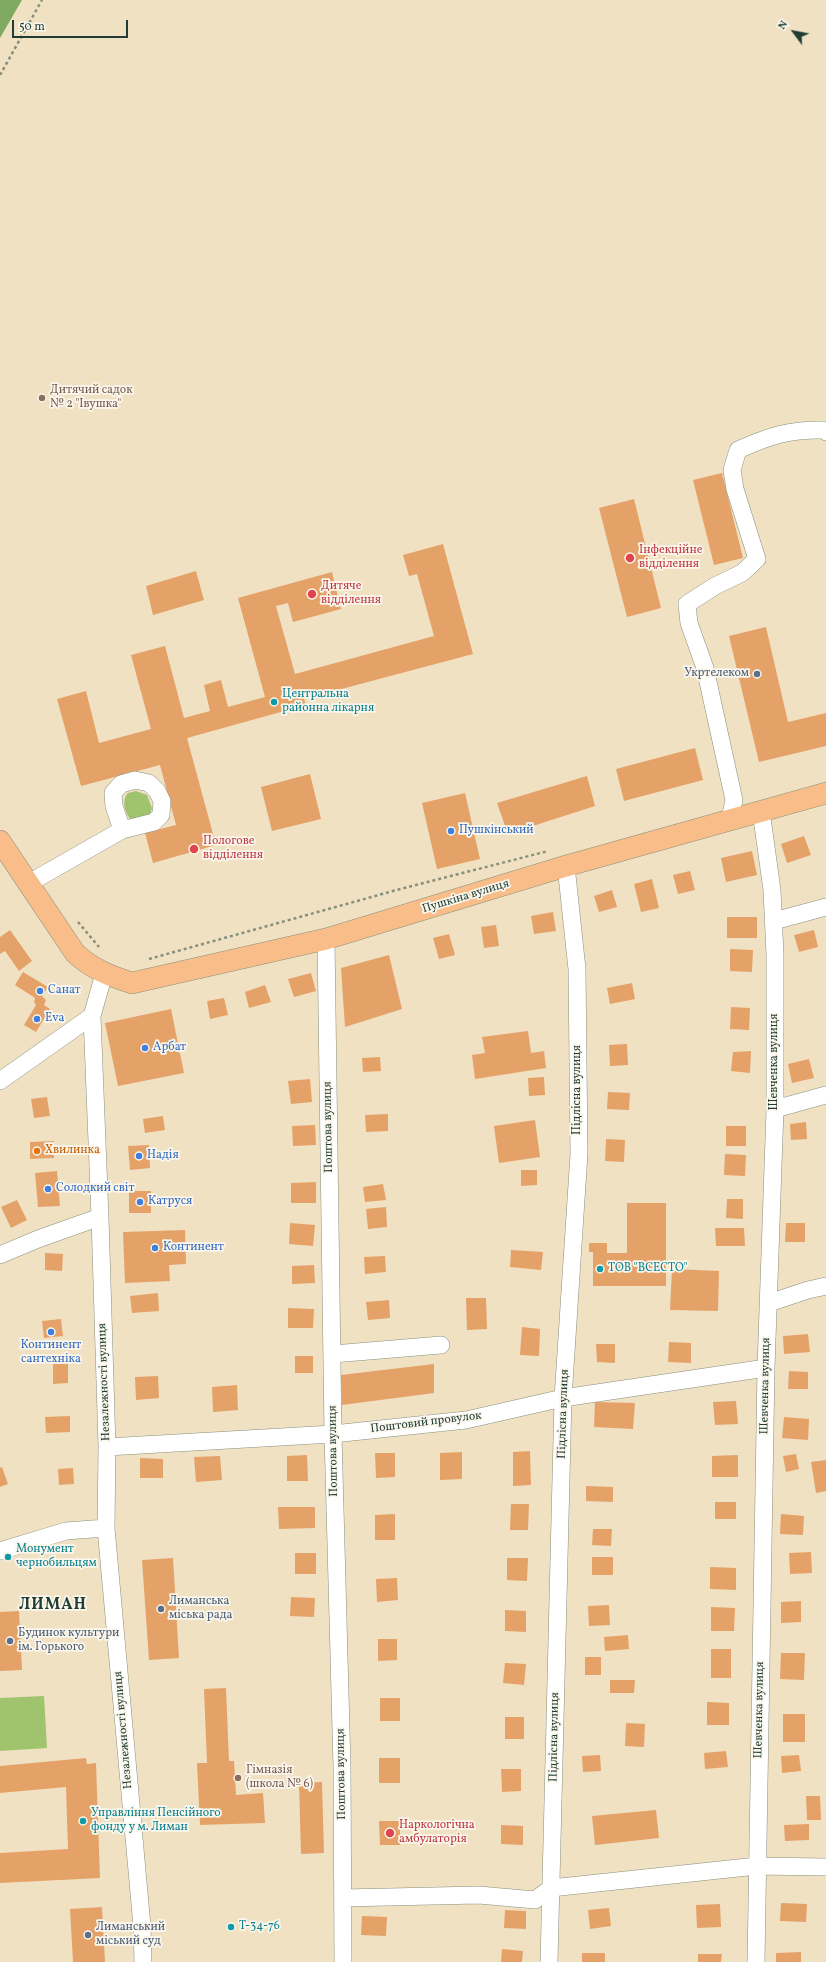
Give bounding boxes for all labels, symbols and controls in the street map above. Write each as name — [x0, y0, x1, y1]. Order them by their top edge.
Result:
scale bar — [14, 12, 130, 38]
north arrow — [774, 12, 814, 52]
text: N — [775, 18, 792, 33]
text: 50 m — [19, 19, 45, 35]
place label: Дитячий садок № 2 "Івушка" — [50, 384, 133, 412]
marker: Дитячий садок № 2 "Івушка" — [37, 393, 47, 403]
place label: Інфекційне відділення — [639, 544, 702, 572]
marker: Інфекційне відділення — [624, 552, 636, 564]
place label: Дитяче відділення — [321, 580, 381, 608]
marker: Дитяче відділення — [306, 588, 318, 600]
place label: Укртелеком — [684, 667, 749, 681]
marker: Укртелеком — [752, 669, 762, 679]
place label: Центральна районна лікарня — [282, 688, 374, 716]
marker: Центральна районна лікарня — [269, 697, 279, 707]
place label: Пушкінський — [459, 824, 534, 838]
marker: Пушкінський — [446, 826, 456, 836]
place label: Пологове відділення — [203, 835, 263, 863]
marker: Пологове відділення — [188, 843, 200, 855]
street label: Пушкіна вулиця — [421, 877, 511, 917]
place label: Санат — [48, 984, 81, 998]
marker: Санат — [35, 986, 45, 996]
place label: Eva — [45, 1012, 65, 1026]
street label: Шевченка вулиця — [768, 1013, 782, 1111]
marker: Eva — [32, 1014, 42, 1024]
place label: Арбат — [153, 1041, 186, 1055]
marker: Арбат — [140, 1043, 150, 1053]
street label: Підлісна вулиця — [571, 1045, 585, 1135]
street label: Поштова вулиця — [321, 1081, 337, 1173]
place label: Хвилинка — [45, 1144, 100, 1158]
marker: Хвилинка — [32, 1146, 42, 1156]
place label: Надiя — [147, 1149, 179, 1163]
marker: Надiя — [134, 1151, 144, 1161]
place label: Солодкий світ — [56, 1182, 134, 1196]
marker: Солодкий світ — [43, 1184, 53, 1194]
place label: Катруся — [148, 1195, 192, 1209]
marker: Катруся — [135, 1197, 145, 1207]
place label: Континент — [163, 1241, 224, 1255]
marker: Континент — [150, 1243, 160, 1253]
place label: ТОВ "ВСЕСТО" — [608, 1262, 688, 1276]
marker: ТОВ "ВСЕСТО" — [595, 1264, 605, 1274]
street label: Незалежності вулиця — [96, 1323, 114, 1441]
marker: Континент сантехніка — [46, 1327, 56, 1337]
street label: Шевченка вулиця — [758, 1337, 774, 1435]
place label: Континент сантехніка — [21, 1339, 81, 1367]
street label: Підлісна вулиця — [555, 1369, 573, 1459]
street label: Поштова вулиця — [326, 1405, 342, 1497]
street label: Поштовий провулок — [370, 1409, 482, 1437]
place label: Монумент чернобильцям — [16, 1543, 97, 1571]
marker: Монумент чернобильцям — [3, 1552, 13, 1562]
place label: Лиманська міська рада — [169, 1595, 232, 1623]
district label: ЛИМАН — [19, 1596, 87, 1616]
marker: Лиманська міська рада — [156, 1604, 166, 1614]
place label: Будинок культури ім. Горького — [18, 1627, 119, 1655]
marker: Будинок культури ім. Горького — [5, 1636, 15, 1646]
street label: Шевченка вулиця — [752, 1661, 768, 1759]
street label: Незалежності вулиця — [112, 1671, 136, 1789]
street label: Підлісна вулиця — [547, 1692, 563, 1782]
street label: Поштова вулиця — [334, 1728, 350, 1820]
place label: Гімназія (школа № 6) — [246, 1764, 313, 1792]
marker: Гімназія (школа № 6) — [233, 1773, 243, 1783]
place label: Управління Пенсійного фонду у м. Лиман — [91, 1807, 221, 1835]
marker: Управління Пенсійного фонду у м. Лиман — [78, 1816, 88, 1826]
place label: Наркологічна амбулаторія — [399, 1819, 475, 1847]
marker: Наркологічна амбулаторія — [384, 1827, 396, 1839]
place label: Т-34-76 — [239, 1920, 280, 1934]
place label: Лиманський міський суд — [96, 1921, 165, 1949]
marker: Т-34-76 — [226, 1922, 236, 1932]
marker: Лиманський міський суд — [83, 1930, 93, 1940]

